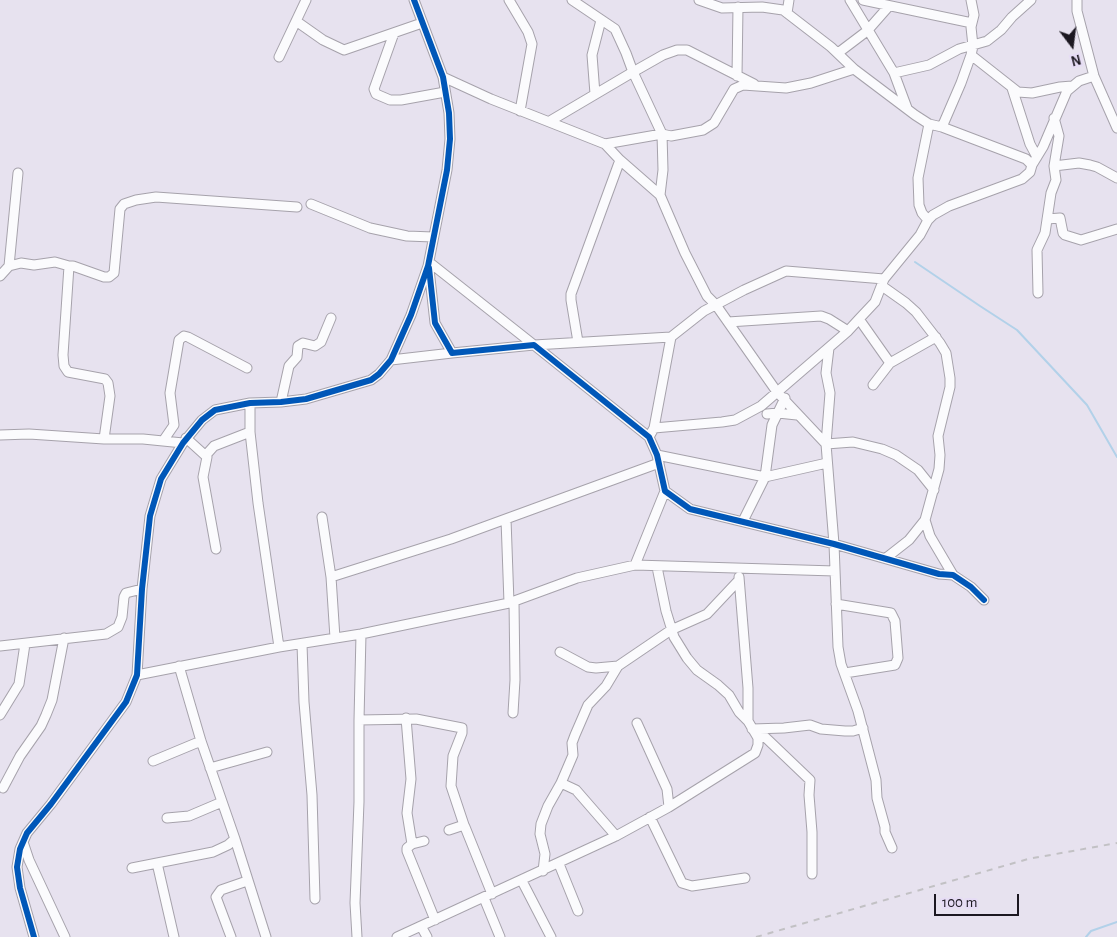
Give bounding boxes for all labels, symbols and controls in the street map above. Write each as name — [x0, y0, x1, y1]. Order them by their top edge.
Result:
north arrow — [1047, 20, 1097, 70]
text: N — [1069, 51, 1082, 68]
scale bar — [937, 884, 1022, 916]
text: 100 m — [942, 895, 977, 910]

